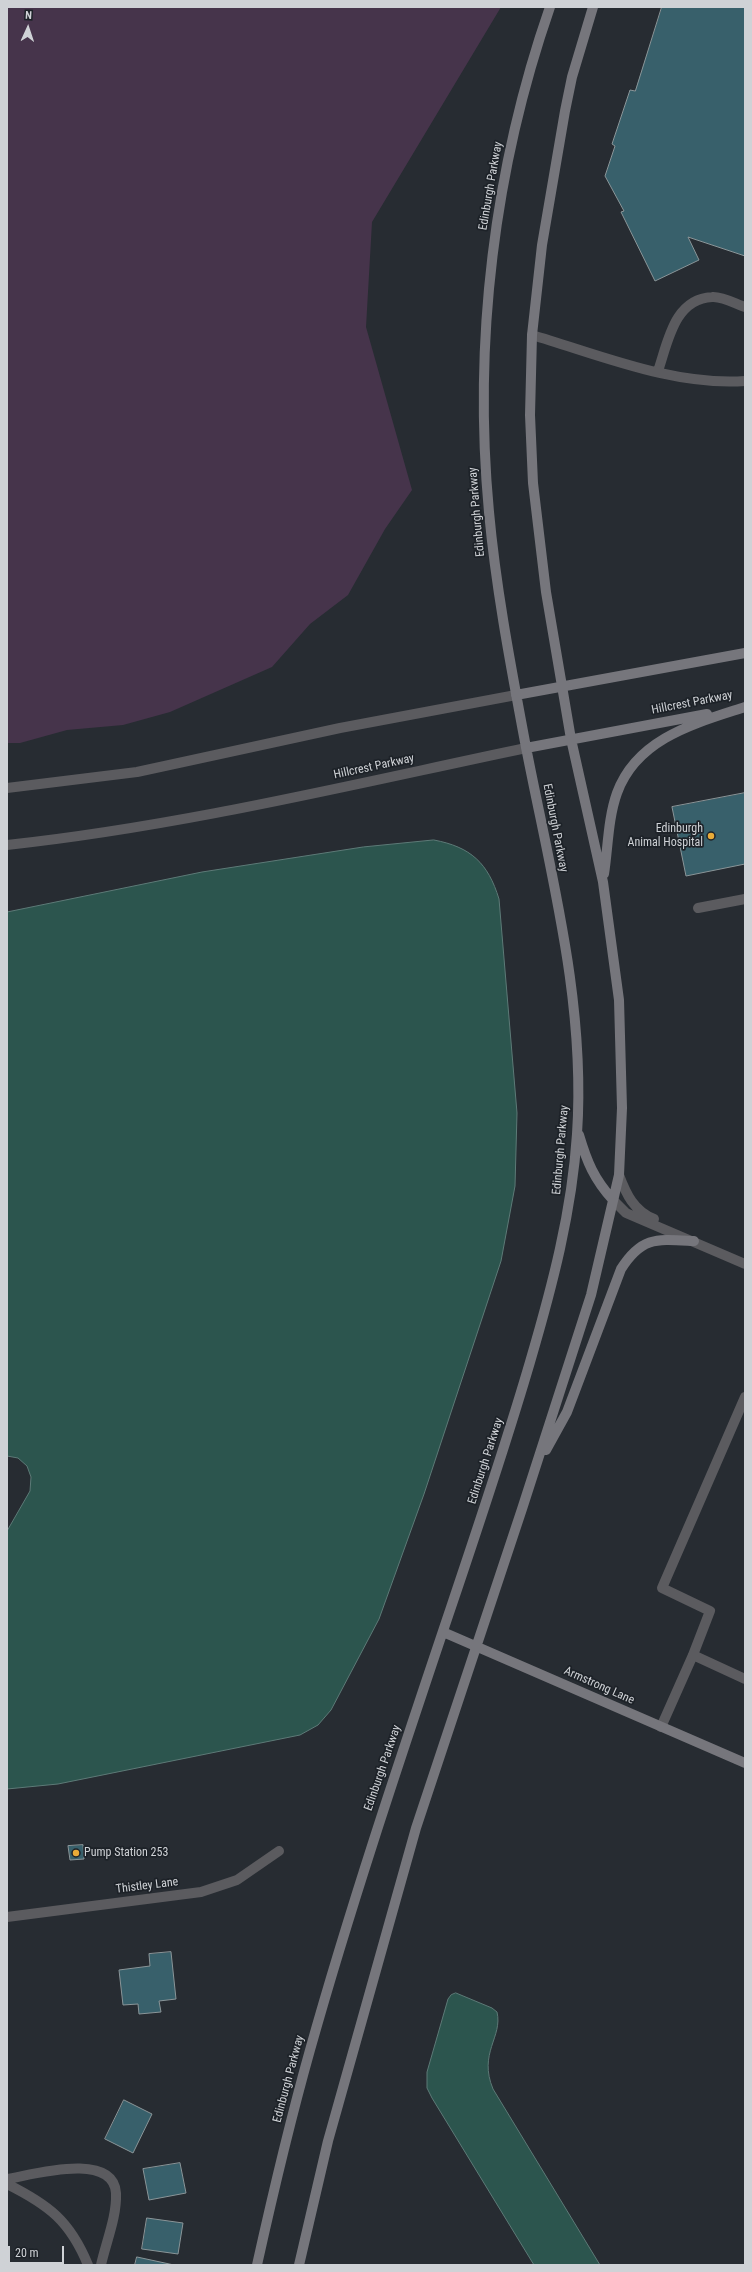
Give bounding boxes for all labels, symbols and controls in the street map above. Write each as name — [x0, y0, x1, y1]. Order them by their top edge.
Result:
north arrow — [8, 8, 48, 48]
text: N — [25, 9, 32, 22]
street label: Edinburgh Parkway — [476, 140, 506, 232]
street label: Edinburgh Parkway — [466, 467, 488, 557]
street label: Hillcrest Parkway — [650, 688, 734, 718]
street label: Hillcrest Parkway — [332, 751, 416, 783]
street label: Edinburgh Parkway — [539, 782, 571, 874]
place label: Edinburgh Animal Hospital — [628, 822, 703, 850]
marker: Edinburgh Animal Hospital — [706, 831, 716, 841]
street label: Edinburgh Parkway — [550, 1105, 572, 1195]
street label: Edinburgh Parkway — [465, 1416, 507, 1506]
street label: Armstrong Lane — [562, 1664, 636, 1708]
street label: Edinburgh Parkway — [362, 1723, 404, 1813]
place label: Pump Station 253 — [84, 1846, 168, 1860]
marker: Pump Station 253 — [71, 1848, 81, 1858]
street label: Thistley Lane — [115, 1875, 179, 1897]
street label: Edinburgh Parkway — [270, 2034, 308, 2124]
scale bar — [10, 2238, 66, 2264]
text: 20 m — [15, 2246, 39, 2260]

